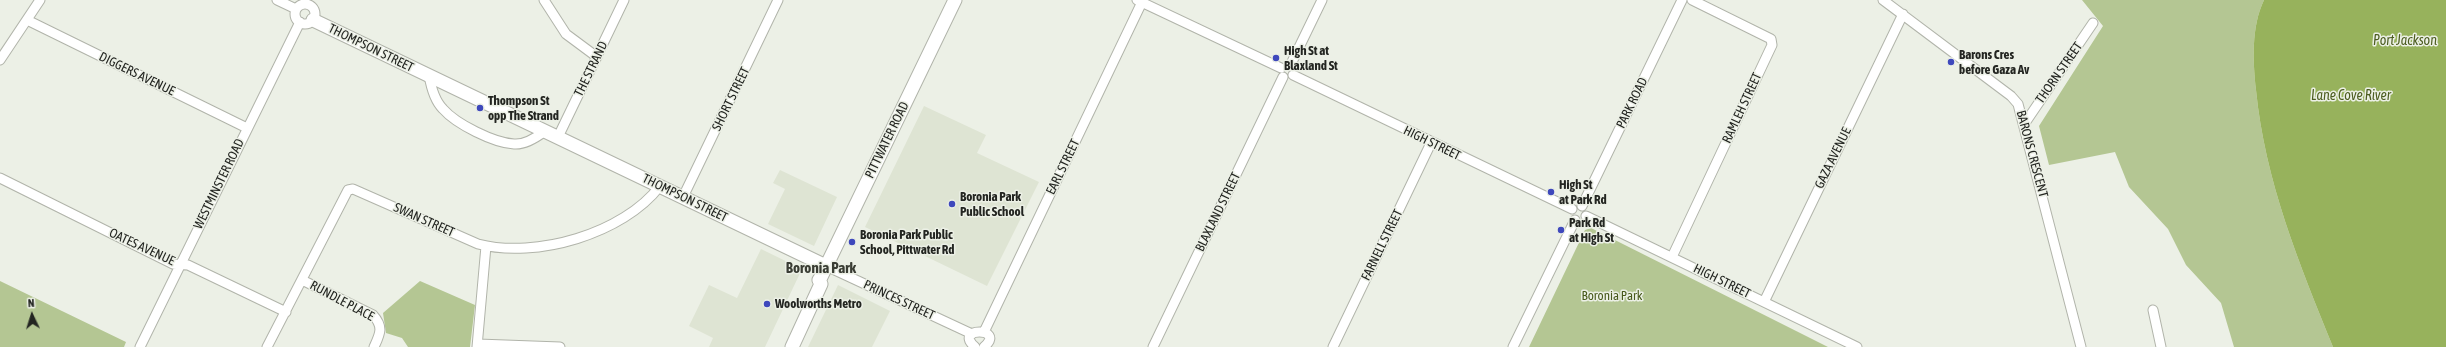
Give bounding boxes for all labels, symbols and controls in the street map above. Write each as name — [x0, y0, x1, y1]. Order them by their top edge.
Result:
street label: THOMPSON STREET — [326, 21, 416, 75]
water label: Port Jackson — [2373, 33, 2437, 49]
street label: THE STRAND — [571, 39, 611, 99]
street label: THORN STREET — [2032, 39, 2086, 107]
place label: High St at Blaxland St — [1284, 43, 1338, 74]
place label: Barons Cres before Gaza Av — [1959, 47, 2029, 78]
street label: DIGGERS AVENUE — [96, 49, 178, 99]
marker: High St at Blaxland St — [1271, 53, 1281, 63]
marker: Barons Cres before Gaza Av — [1946, 57, 1956, 67]
street label: SHORT STREET — [709, 65, 753, 133]
street label: RAMLEH STREET — [1719, 70, 1765, 146]
street label: PARK ROAD — [1613, 75, 1651, 131]
water label: Lane Cove River — [2311, 88, 2391, 104]
place label: Thompson St opp The Strand — [488, 93, 559, 124]
street label: PITTWATER ROAD — [862, 99, 912, 181]
marker: Thompson St opp The Strand — [475, 103, 485, 113]
street label: BARONS CRESCENT — [2013, 109, 2051, 199]
street label: HIGH STREET — [1401, 123, 1463, 163]
street label: GAZA AVENUE — [1811, 125, 1855, 191]
street label: WESTMINSTER ROAD — [190, 136, 248, 232]
street label: EARL STREET — [1043, 137, 1083, 197]
street label: BLAXLAND STREET — [1192, 170, 1244, 254]
street label: THOMPSON STREET — [640, 171, 730, 225]
place label: High St at Park Rd — [1559, 177, 1607, 208]
marker: High St at Park Rd — [1546, 187, 1556, 197]
place label: Boronia Park Public School — [960, 189, 1024, 220]
marker: Boronia Park Public School — [947, 199, 957, 209]
street label: SWAN STREET — [391, 200, 457, 240]
street label: FARNELL STREET — [1358, 207, 1406, 283]
place label: Park Rd at High St — [1569, 215, 1614, 246]
street label: OATES AVENUE — [107, 225, 177, 269]
marker: Park Rd at High St — [1556, 225, 1566, 235]
place label: Boronia Park Public School, Pittwater Rd — [860, 227, 955, 258]
marker: Boronia Park Public School, Pittwater Rd — [847, 237, 857, 247]
district label: Boronia Park — [786, 259, 856, 277]
street label: HIGH STREET — [1691, 261, 1753, 301]
street label: PRINCES STREET — [861, 277, 937, 323]
street label: RUNDLE PLACE — [307, 278, 377, 324]
park label: Boronia Park — [1581, 288, 1643, 304]
north arrow — [12, 295, 52, 335]
place label: Woolworths Metro — [775, 296, 862, 312]
text: N — [28, 297, 35, 309]
marker: Woolworths Metro — [762, 299, 772, 309]

